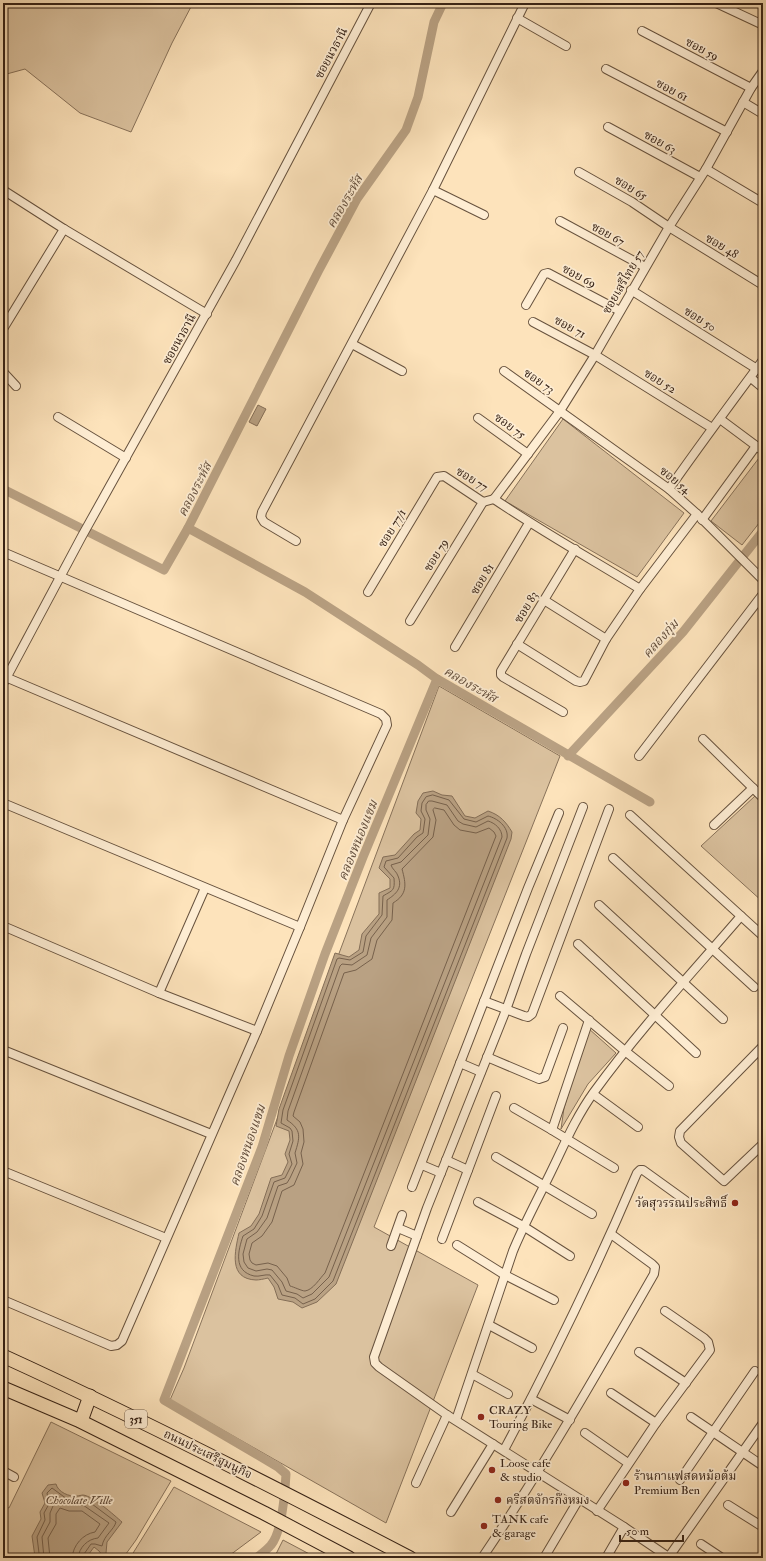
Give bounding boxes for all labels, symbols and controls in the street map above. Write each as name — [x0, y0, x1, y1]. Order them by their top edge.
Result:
street label: ซอยนวธานี — [312, 25, 351, 81]
street label: ซอย 59 — [683, 35, 721, 64]
street label: ซอย 61 — [653, 76, 690, 105]
street label: ซอย 63 — [641, 127, 679, 157]
water label: คลองระหัส — [323, 170, 368, 231]
street label: ซอย 65 — [612, 173, 650, 204]
street label: ซอย 67 — [589, 219, 627, 250]
street label: ซอย 48 — [702, 231, 741, 262]
street label: ซอยเสรีไทย 57 — [597, 246, 648, 317]
street label: ซอย 69 — [559, 261, 598, 292]
street label: ซอย 50 — [681, 304, 719, 335]
street label: ซอยนวธานี — [159, 311, 200, 367]
street label: ซอย 71 — [551, 313, 588, 342]
street label: ซอย 73 — [520, 365, 557, 397]
street label: ซอย 52 — [641, 366, 679, 397]
street label: ซอย 75 — [491, 410, 529, 443]
water label: คลองระหัส — [174, 458, 216, 519]
street label: ซอย 54 — [656, 463, 694, 498]
street label: ซอย 77 — [453, 464, 491, 495]
street label: ซอย 77/1 — [375, 506, 410, 550]
street label: ซอย 79 — [421, 536, 452, 574]
street label: ซอย 81 — [467, 561, 498, 598]
street label: ซอย 83 — [511, 589, 542, 626]
water label: คลองกุ่ม — [639, 616, 683, 661]
water label: คลองระหัส — [441, 663, 502, 708]
water label: คลองหนองแขม — [335, 797, 381, 883]
water label: คลองหนองแขม — [227, 1102, 270, 1188]
place label: วัดสุวรรณประสิทธิ์ — [635, 1194, 729, 1211]
marker: วัดสุวรรณประสิทธิ์ — [730, 1198, 740, 1208]
place label: CRAZY Touring Bike — [489, 1403, 552, 1432]
road number: 351 — [125, 1410, 147, 1428]
marker: CRAZY Touring Bike — [476, 1412, 486, 1422]
street label: ถนนประเสริฐมนูกิจ — [161, 1426, 255, 1482]
place label: Loose cafe & studio — [500, 1456, 551, 1485]
marker: Loose cafe & studio — [487, 1465, 497, 1475]
place label: ร้านกาแฟสดหม้อต้ม Premium Ben — [634, 1469, 736, 1498]
marker: ร้านกาแฟสดหม้อต้ม Premium Ben — [621, 1478, 631, 1488]
place label: คริสตจักรก๊งหมง — [506, 1492, 589, 1508]
park label: Chocolate Ville — [45, 1493, 114, 1508]
marker: คริสตจักรก๊งหมง — [493, 1495, 503, 1505]
place label: TANK cafe & garage — [492, 1512, 548, 1541]
scale bar — [620, 1517, 683, 1543]
marker: TANK cafe & garage — [479, 1521, 489, 1531]
text: 50 m — [626, 1524, 650, 1539]

